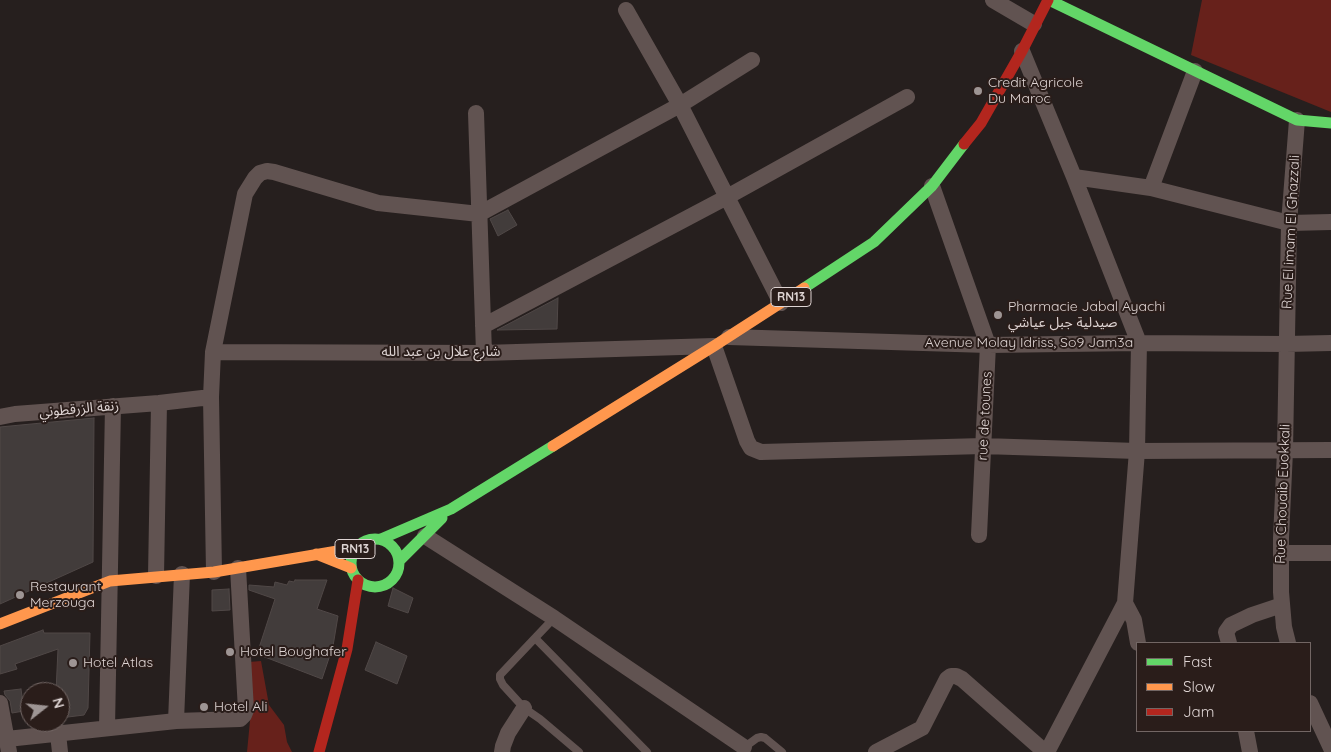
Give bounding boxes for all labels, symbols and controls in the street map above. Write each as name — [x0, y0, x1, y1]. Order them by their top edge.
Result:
place label: Credit Agricole Du Maroc — [988, 75, 1083, 108]
marker: Credit Agricole Du Maroc — [972, 85, 984, 97]
street label: Rue El imam El Ghazzali — [1279, 155, 1303, 309]
road number: RN13 — [771, 288, 811, 306]
place label: Pharmacie Jabal Ayachi صيدلية جبل عياشي — [1008, 299, 1165, 332]
marker: Pharmacie Jabal Ayachi صيدلية جبل عياشي — [992, 309, 1004, 321]
street label: Avenue Molay Idriss, So9 Jam3a — [925, 335, 1133, 351]
street label: شارع علال بن عبد الله — [382, 344, 500, 360]
street label: rue de tounes — [974, 371, 996, 461]
street label: زنقة الزرقطوني — [38, 397, 120, 421]
street label: Rue Chouaib Euokkali — [1272, 424, 1294, 564]
road number: RN13 — [335, 540, 375, 558]
place label: Restaurant Merzouga — [30, 579, 101, 612]
marker: Restaurant Merzouga — [14, 589, 26, 601]
legend — [1136, 642, 1311, 732]
place label: Hotel Boughafer — [240, 644, 347, 660]
marker: Hotel Boughafer — [224, 646, 236, 658]
text: Fast — [1183, 652, 1212, 671]
place label: Hotel Atlas — [83, 655, 153, 671]
marker: Hotel Atlas — [67, 657, 79, 669]
text: Slow — [1183, 677, 1215, 696]
north arrow — [20, 682, 70, 732]
text: N — [48, 696, 69, 711]
place label: Hotel Ali — [214, 699, 267, 715]
marker: Hotel Ali — [198, 701, 210, 713]
text: Jam — [1183, 702, 1214, 721]

